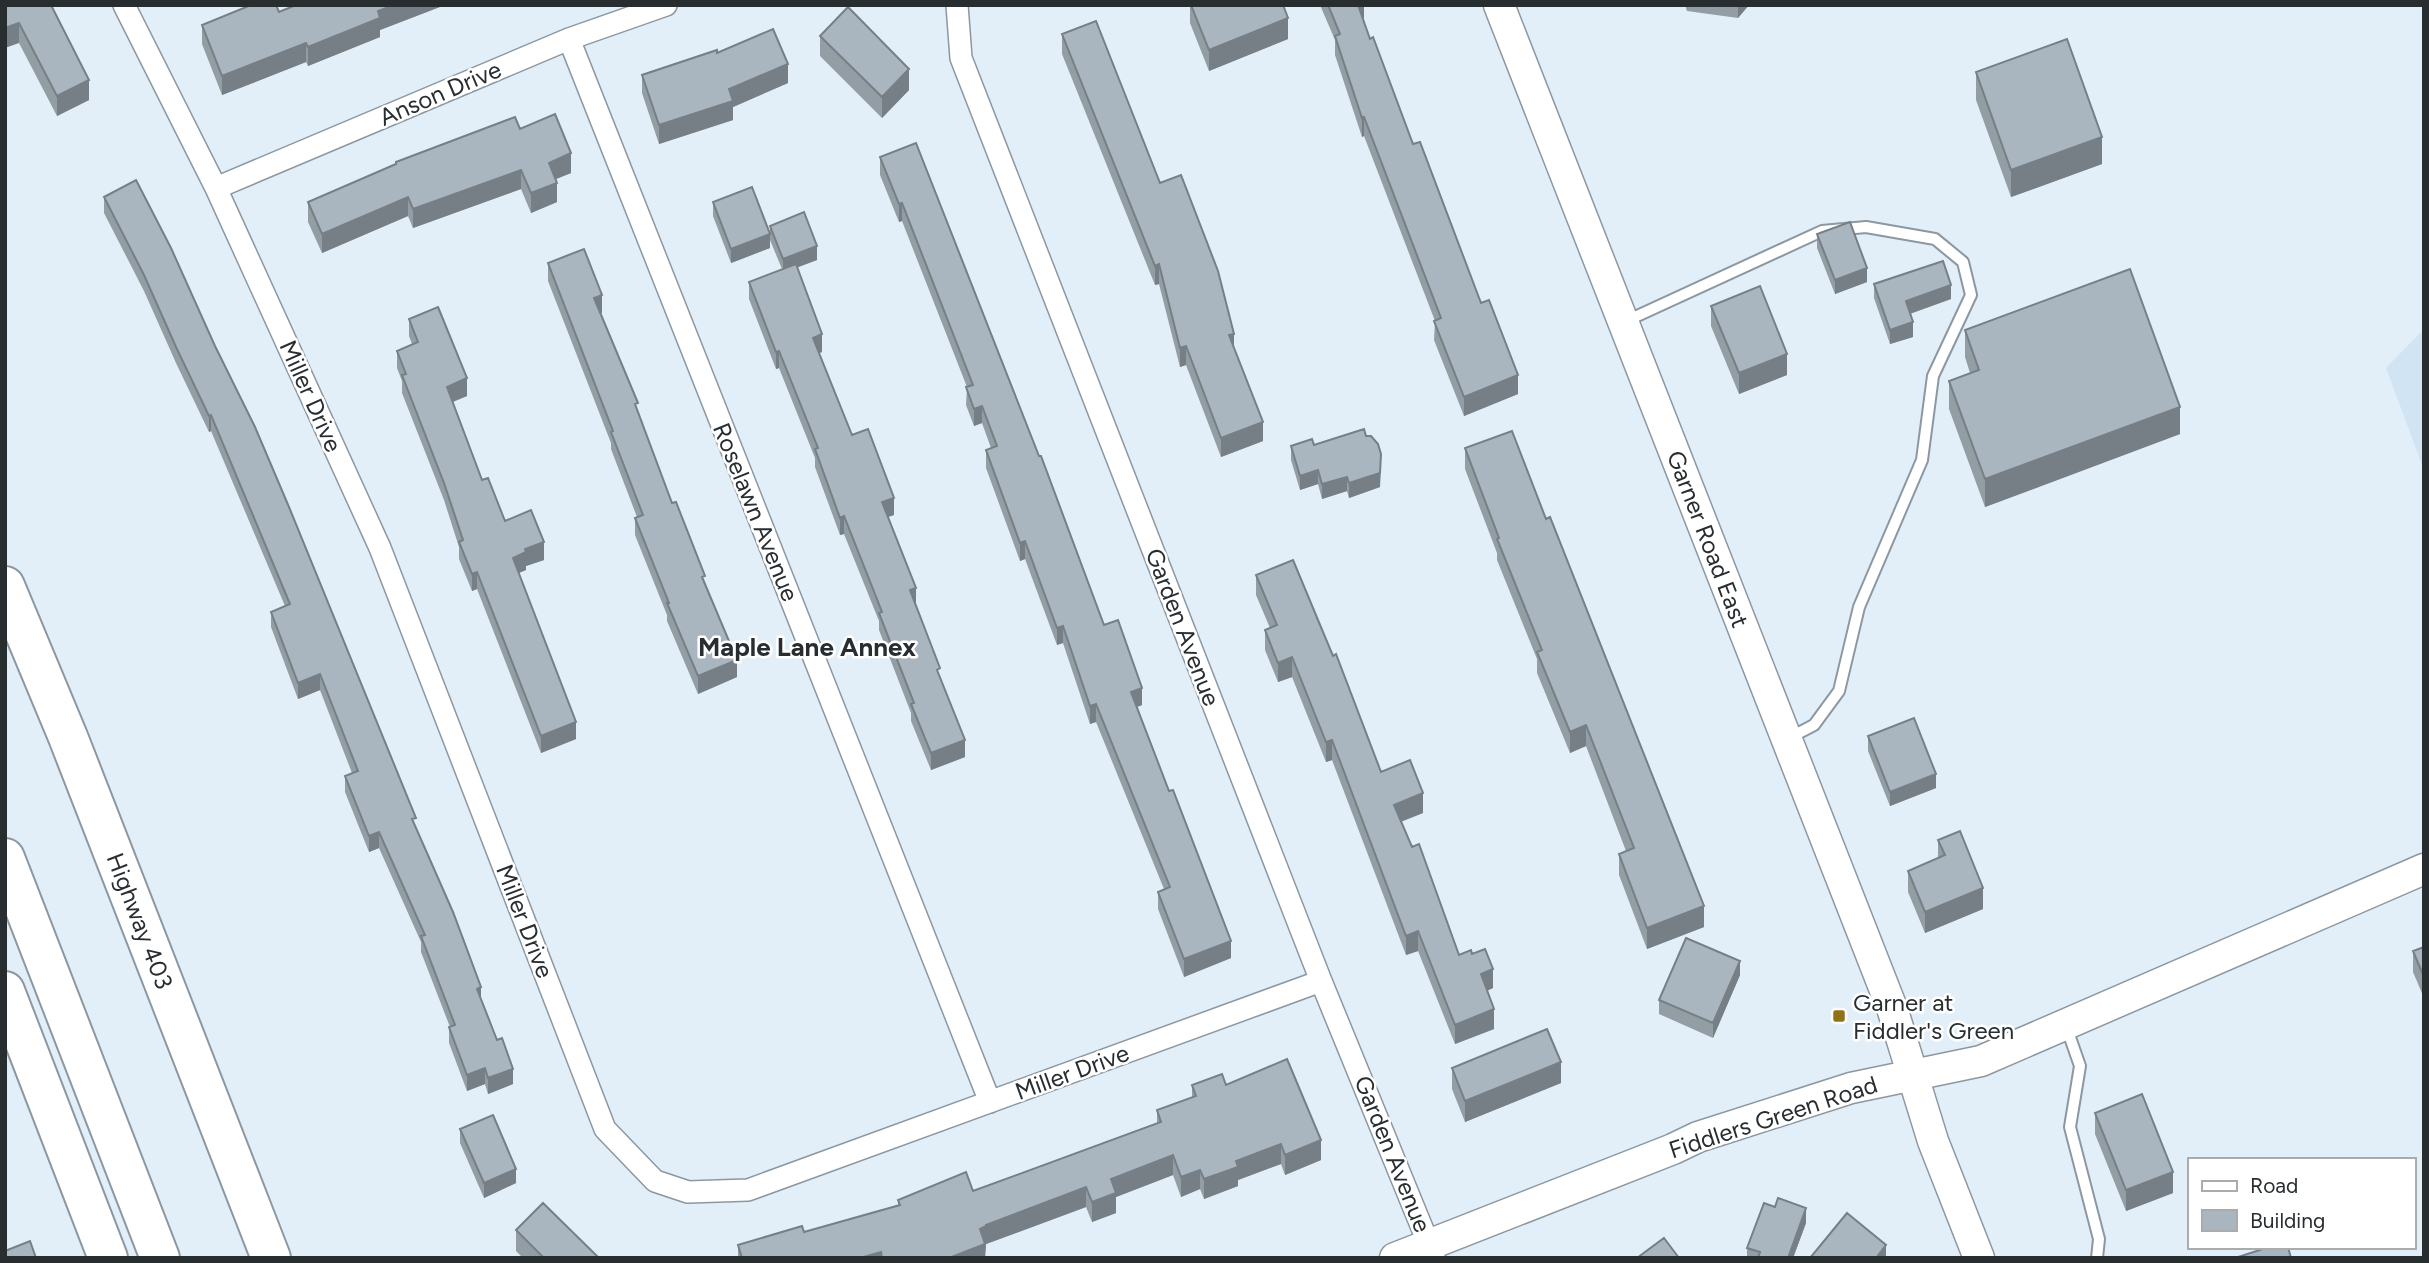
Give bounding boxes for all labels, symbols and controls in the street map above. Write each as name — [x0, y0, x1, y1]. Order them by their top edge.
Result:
street label: Anson Drive — [375, 54, 505, 132]
street label: Miller Drive — [274, 336, 348, 456]
street label: Roselawn Avenue — [707, 419, 805, 605]
street label: Garner Road East — [1661, 447, 1755, 631]
street label: Garden Avenue — [1140, 544, 1226, 710]
district label: Maple Lane Annex — [698, 631, 916, 663]
street label: Highway 403 — [101, 849, 179, 993]
street label: Miller Drive — [490, 860, 560, 982]
place label: Garner at Fiddler's Green — [1853, 988, 2014, 1045]
marker: Garner at Fiddler's Green — [1831, 1008, 1847, 1024]
street label: Miller Drive — [1011, 1038, 1133, 1106]
street label: Fiddlers Green Road — [1665, 1070, 1881, 1164]
street label: Garden Avenue — [1348, 1071, 1438, 1237]
legend — [2188, 1158, 2415, 1249]
text: Road — [2250, 1173, 2298, 1198]
text: Building — [2250, 1208, 2325, 1233]

